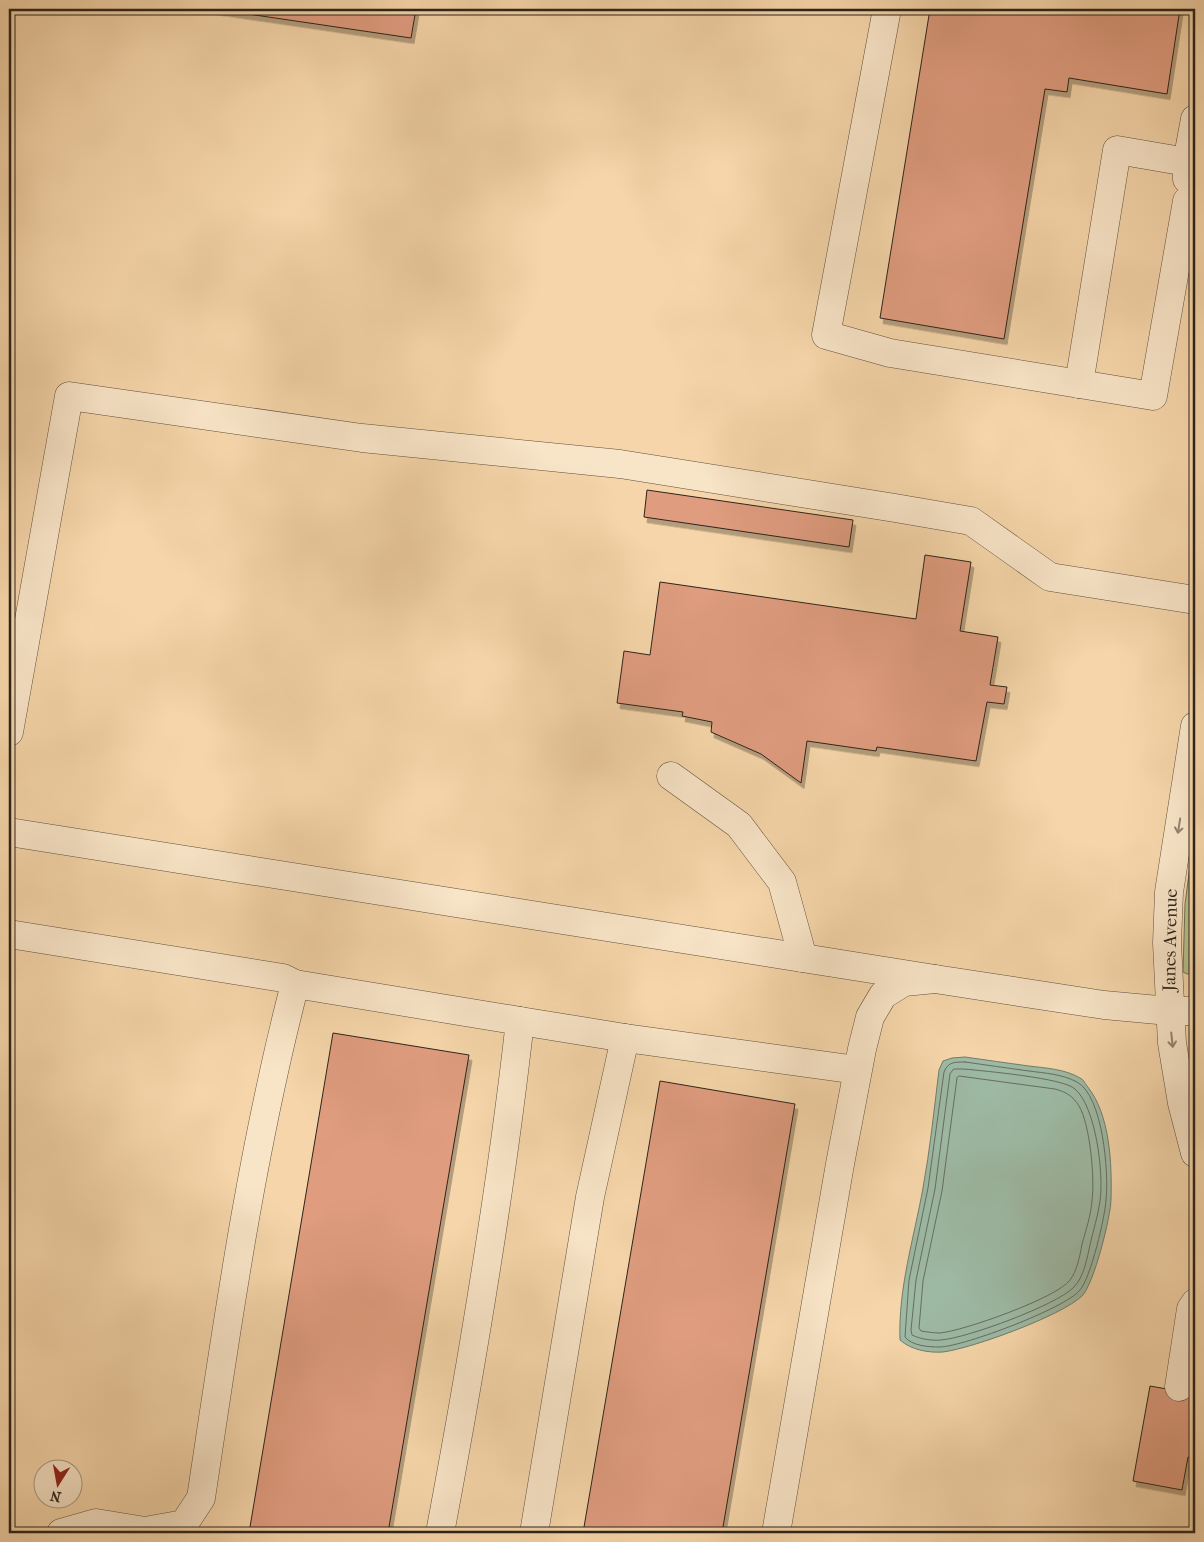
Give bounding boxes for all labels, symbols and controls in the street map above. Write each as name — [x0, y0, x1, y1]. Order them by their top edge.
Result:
one-way arrow — [1173, 817, 1183, 833]
street label: Janes Avenue — [1159, 888, 1182, 993]
one-way arrow — [1167, 1031, 1177, 1047]
north arrow — [32, 1460, 82, 1510]
text: N — [48, 1487, 62, 1506]

